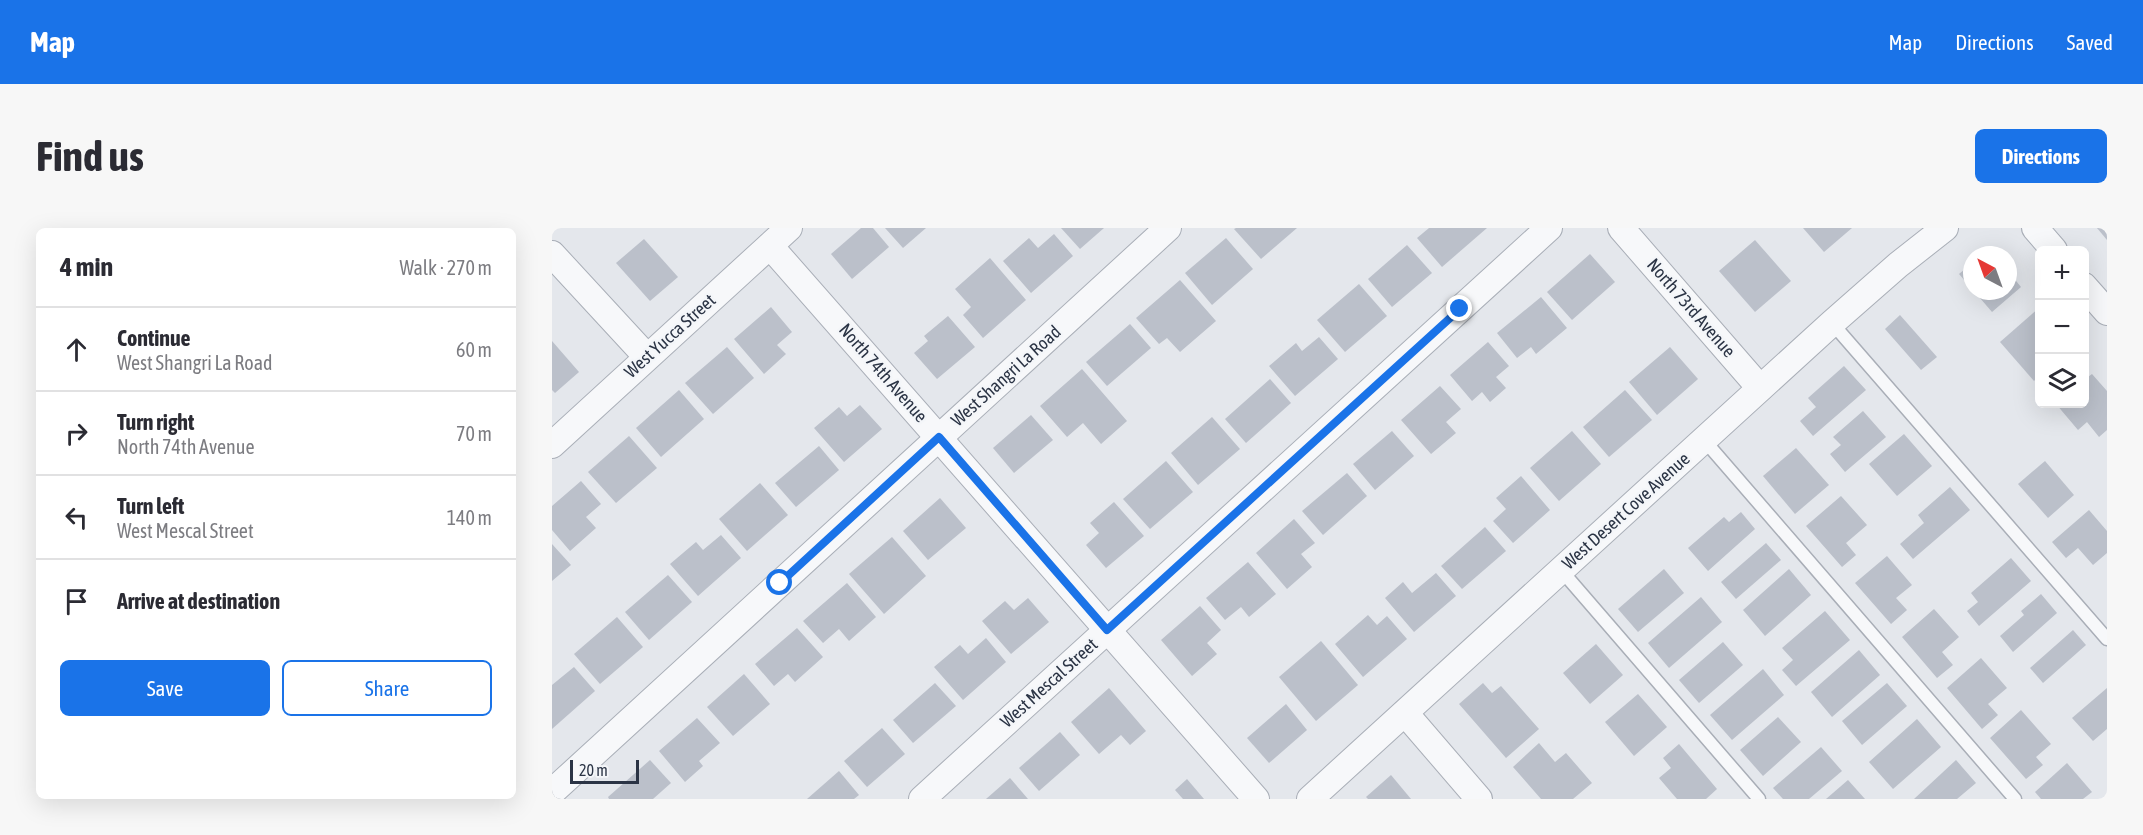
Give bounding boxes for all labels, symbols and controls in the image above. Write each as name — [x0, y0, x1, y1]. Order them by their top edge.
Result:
text: Map — [30, 26, 75, 58]
text: Map — [1888, 30, 1922, 54]
text: Directions — [1955, 30, 2034, 54]
text: Saved — [2067, 30, 2113, 54]
button: Directions — [1975, 129, 2107, 183]
text: Find us — [36, 132, 144, 180]
north arrow — [1963, 246, 2017, 300]
map controls — [2035, 246, 2089, 408]
button: + — [2035, 246, 2089, 300]
text: 4 min — [60, 252, 113, 282]
street label: North 73rd Avenue — [1643, 254, 1740, 361]
text: Walk · 270 m — [400, 256, 492, 279]
street label: West Yucca Street — [620, 289, 719, 382]
route end — [1446, 295, 1472, 321]
button: − — [2035, 300, 2089, 354]
street label: North 74th Avenue — [835, 319, 932, 426]
street label: West Shangri La Road — [947, 321, 1065, 430]
text: Continue — [117, 325, 191, 351]
icon: ahead — [60, 333, 93, 366]
text: 60 m — [456, 338, 492, 361]
text: West Shangri La Road — [117, 351, 272, 374]
button: layers — [2035, 354, 2089, 408]
text: Turn right — [117, 409, 194, 435]
icon: right — [60, 417, 93, 450]
text: 70 m — [456, 422, 492, 445]
text: North 74th Avenue — [117, 435, 254, 458]
street label: West Desert Cove Avenue — [1558, 448, 1694, 573]
text: Turn left — [117, 493, 184, 519]
icon: left — [60, 501, 93, 534]
text: 140 m — [447, 506, 492, 529]
text: West Mescal Street — [117, 519, 254, 542]
route start — [766, 569, 792, 595]
icon: arrive — [60, 585, 93, 618]
text: Arrive at destination — [117, 588, 280, 614]
street label: West Mescal Street — [996, 634, 1101, 732]
button: Save — [60, 660, 270, 716]
button: Share — [282, 660, 492, 716]
scale bar — [570, 757, 639, 784]
text: 20 m — [579, 761, 608, 779]

